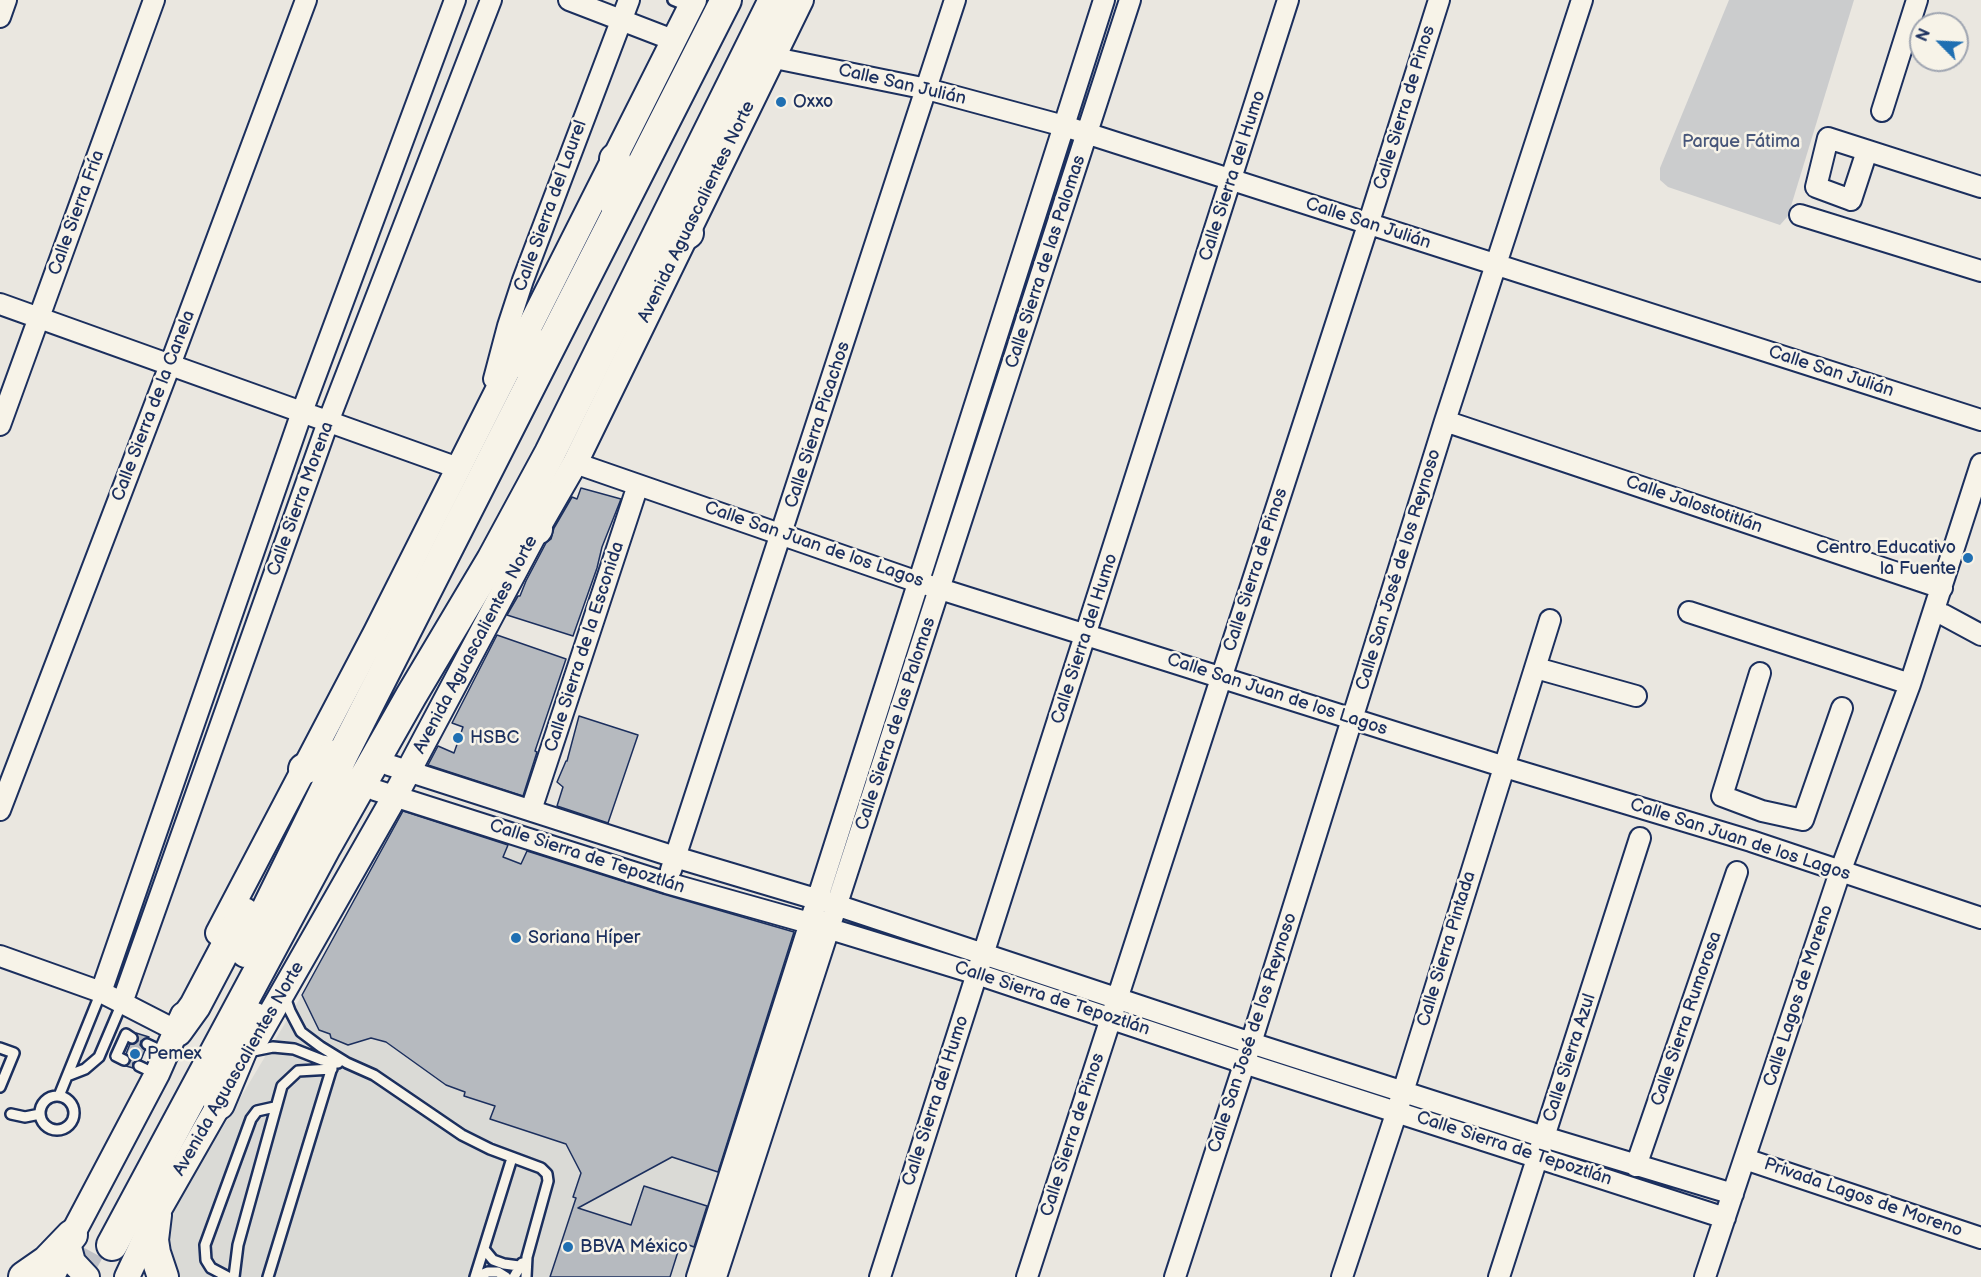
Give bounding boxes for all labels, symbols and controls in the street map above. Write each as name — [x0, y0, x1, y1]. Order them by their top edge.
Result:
north arrow — [1909, 12, 1969, 72]
street label: Calle Sierra de Pinos — [1370, 23, 1440, 193]
text: N — [1913, 26, 1935, 45]
street label: Calle San Julián — [836, 60, 968, 110]
street label: Calle Sierra del Humo — [1195, 88, 1271, 264]
place label: Oxxo — [793, 91, 833, 113]
marker: Oxxo — [774, 95, 788, 109]
street label: Avenida Aguascalientes Norte — [634, 98, 760, 326]
street label: Calle Sierra del Laurel — [510, 117, 592, 295]
park label: Parque Fátima — [1682, 131, 1800, 153]
street label: Calle Sierra Fría — [44, 147, 110, 279]
street label: Calle Sierra de las Palomas — [1001, 153, 1091, 371]
street label: Calle San Julián — [1303, 194, 1433, 254]
street label: Calle Sierra de la Canela — [108, 308, 200, 504]
street label: Calle Sierra Picachos — [781, 339, 855, 511]
street label: Calle San Julián — [1766, 342, 1896, 402]
street label: Calle Sierra Morena — [263, 419, 339, 579]
street label: Calle San José de los Reynoso — [1352, 447, 1446, 693]
street label: Calle Jalostotitlán — [1623, 471, 1765, 539]
street label: Calle Sierra de Pinos — [1219, 486, 1293, 654]
street label: Calle San Juan de los Lagos — [702, 497, 926, 593]
street label: Avenida Aguascalientes Norte — [409, 532, 543, 758]
place label: Centro Educativo la Fuente — [1816, 537, 1956, 580]
street label: Calle Sierra de la Esconida — [541, 539, 629, 755]
street label: Calle Sierra del Humo — [1047, 551, 1123, 727]
marker: Centro Educativo la Fuente — [1961, 551, 1975, 565]
street label: Calle Sierra de las Palomas — [851, 615, 941, 833]
street label: Calle San Juan de los Lagos — [1164, 649, 1390, 741]
place label: HSBC — [470, 727, 519, 749]
marker: HSBC — [451, 731, 465, 745]
street label: Calle San Juan de los Lagos — [1627, 794, 1853, 886]
street label: Calle Sierra de Tepoztlán — [487, 815, 687, 899]
street label: Calle Sierra Pintada — [1413, 869, 1481, 1029]
street label: Calle Lagos de Moreno — [1759, 902, 1839, 1090]
street label: Calle San José de los Reynoso — [1204, 910, 1302, 1156]
place label: Soriana Híper — [528, 927, 640, 949]
street label: Calle Sierra Rumorosa — [1647, 929, 1727, 1109]
marker: Soriana Híper — [509, 931, 523, 945]
street label: Calle Sierra de Tepoztlán — [952, 957, 1152, 1041]
street label: Avenida Aguascalientes Norte — [169, 958, 309, 1180]
street label: Calle Sierra Azul — [1539, 991, 1601, 1125]
street label: Calle Sierra del Humo — [898, 1013, 974, 1189]
place label: Pemex — [147, 1043, 202, 1065]
marker: Pemex — [128, 1047, 142, 1061]
street label: Calle Sierra de Pinos — [1036, 1051, 1110, 1219]
street label: Calle Sierra de Tepoztlán — [1414, 1107, 1614, 1191]
street label: Privada Lagos de Moreno — [1761, 1154, 1965, 1242]
place label: BBVA México — [580, 1236, 688, 1258]
marker: BBVA México — [561, 1240, 575, 1254]

